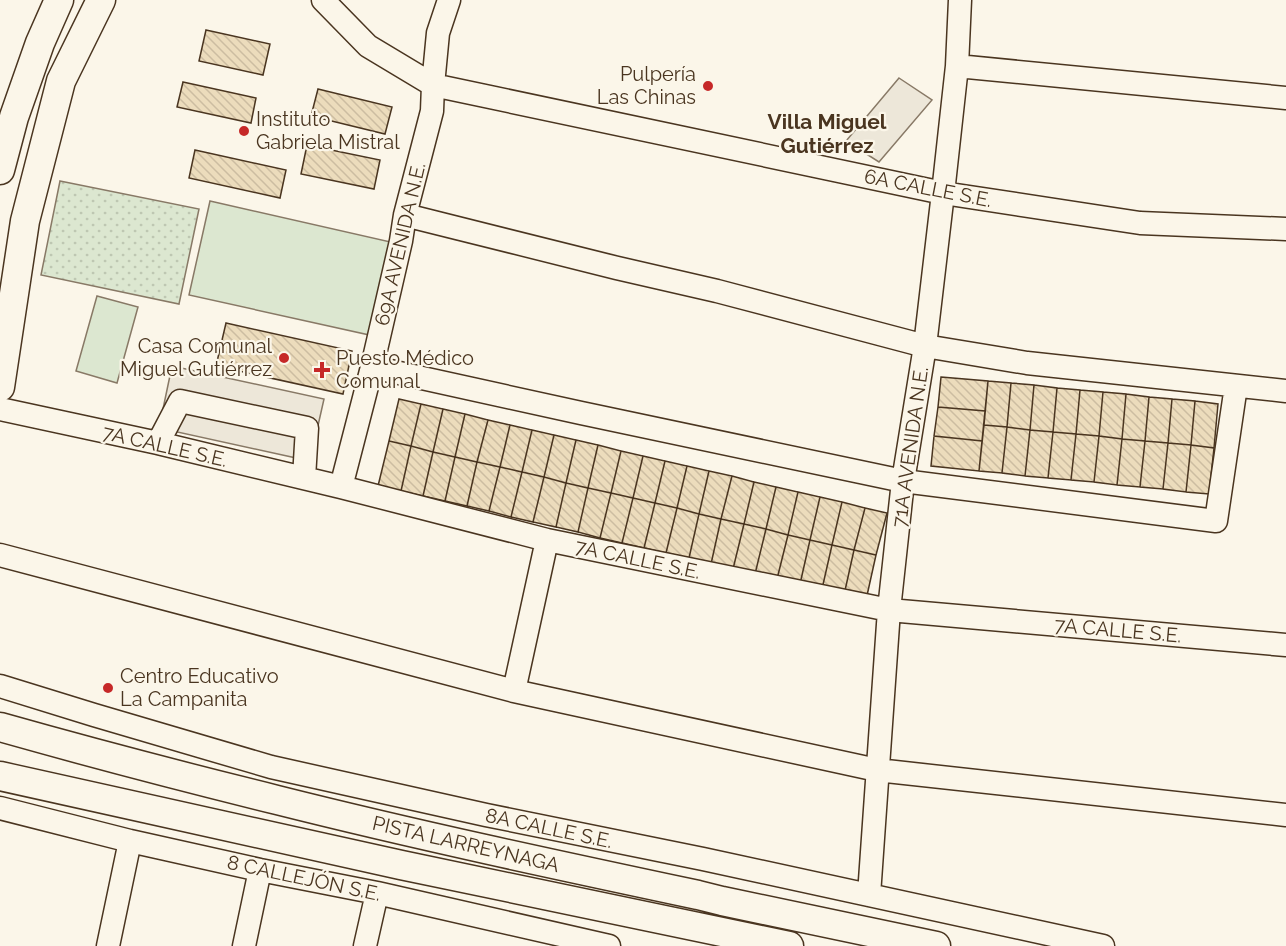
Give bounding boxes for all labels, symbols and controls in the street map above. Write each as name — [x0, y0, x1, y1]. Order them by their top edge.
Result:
place label: Pulpería Las Chinas — [597, 62, 696, 109]
marker: Pulpería Las Chinas — [701, 79, 715, 93]
place label: Instituto Gabriela Mistral — [256, 107, 400, 154]
district label: Villa Miguel Gutiérrez — [767, 109, 887, 158]
marker: Instituto Gabriela Mistral — [237, 124, 251, 138]
street label: 69A AVENIDA N.E. — [370, 160, 430, 328]
street label: 6A CALLE S.E. — [862, 164, 994, 212]
place label: Casa Comunal Miguel Gutiérrez — [120, 334, 273, 381]
place label: Puesto Médico Comunal — [336, 346, 474, 393]
marker: Casa Comunal Miguel Gutiérrez — [277, 351, 291, 365]
marker: Puesto Médico Comunal — [313, 361, 331, 379]
street label: 71A AVENIDA N.E. — [887, 365, 933, 529]
street label: 7A CALLE S.E. — [100, 420, 230, 472]
street label: 7A CALLE S.E. — [573, 534, 703, 584]
street label: 7A CALLE S.E. — [1054, 612, 1182, 648]
place label: Centro Educativo La Campanita — [120, 664, 279, 711]
marker: Centro Educativo La Campanita — [101, 681, 115, 695]
street label: 8A CALLE S.E. — [483, 803, 615, 853]
street label: PISTA LARREYNAGA — [370, 811, 562, 877]
street label: 8 CALLEJÓN S.E. — [225, 850, 383, 906]

